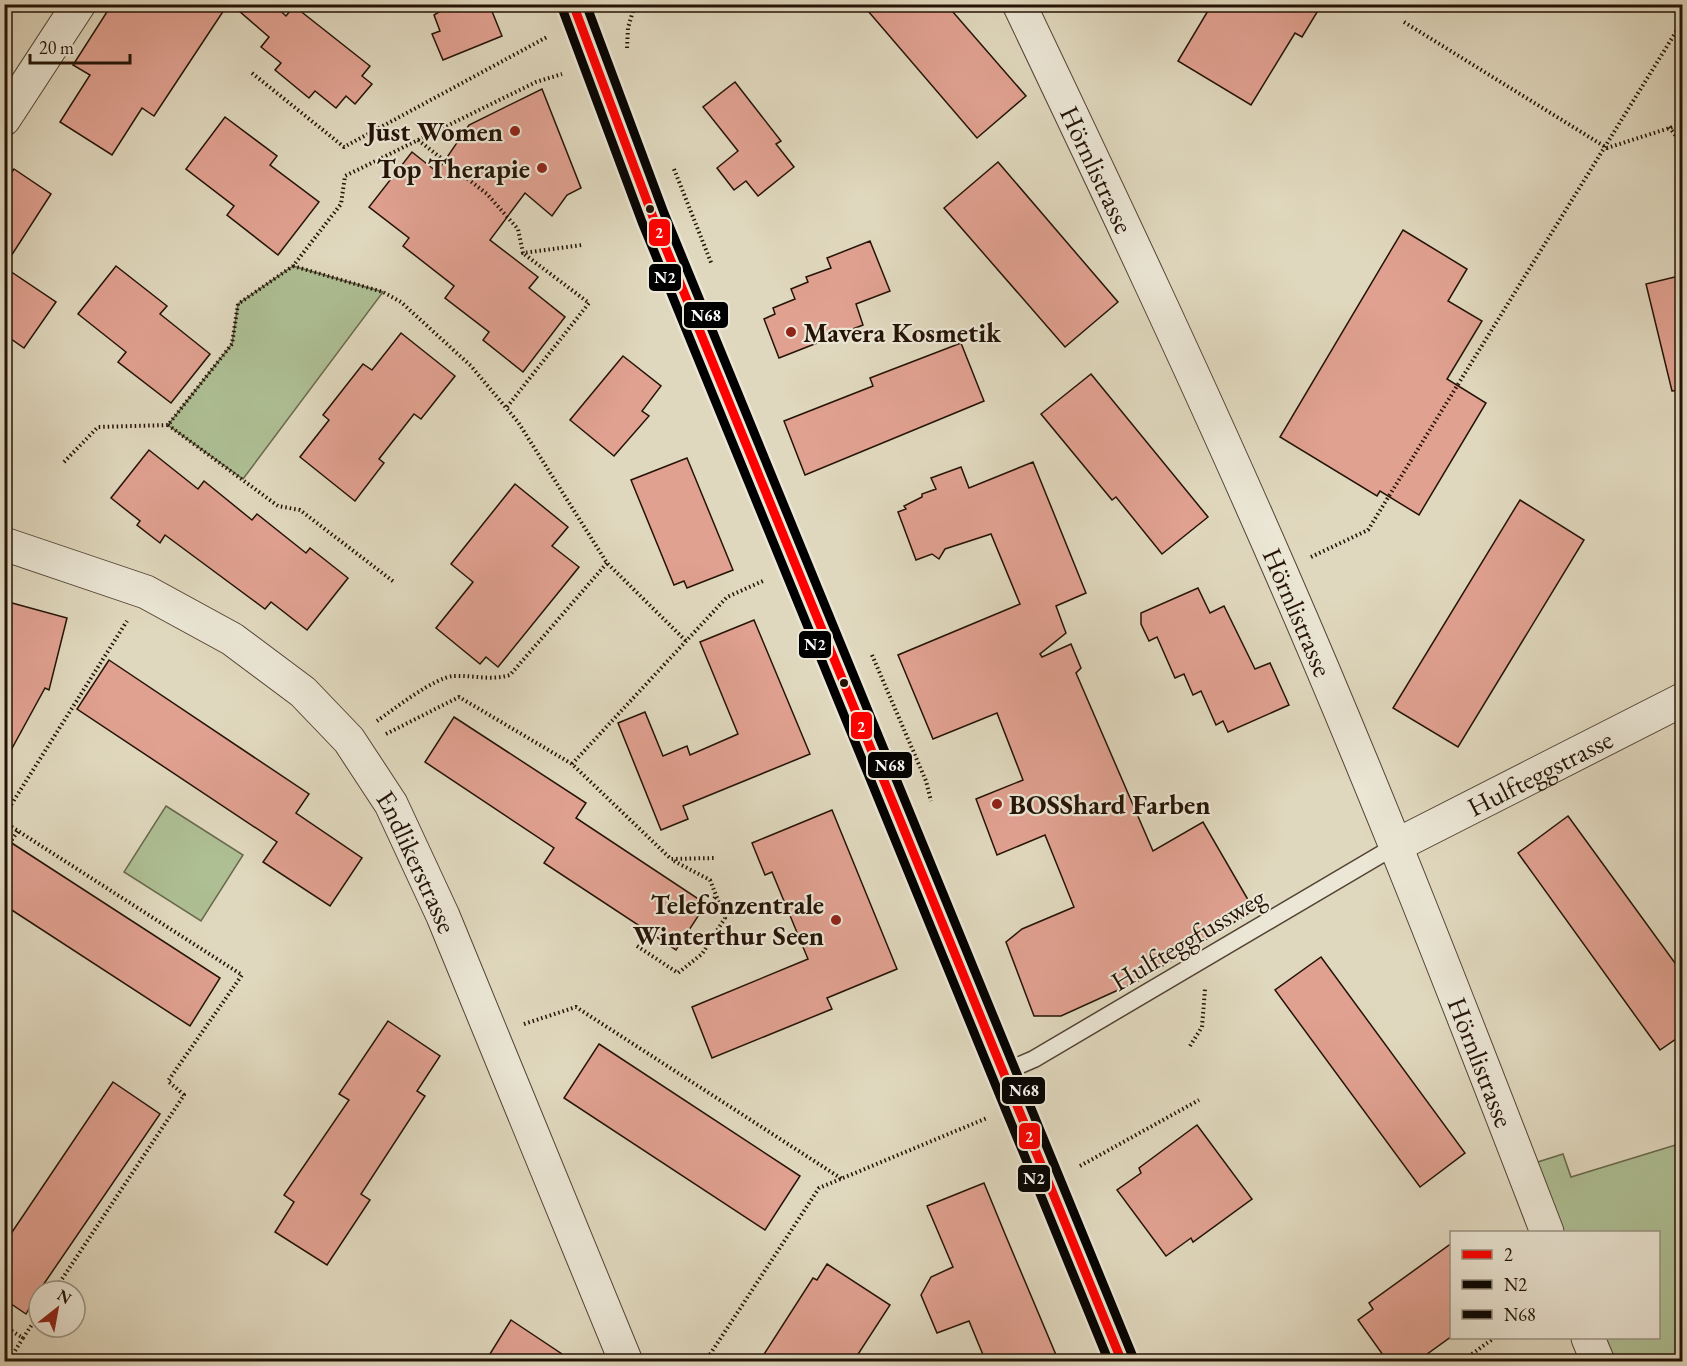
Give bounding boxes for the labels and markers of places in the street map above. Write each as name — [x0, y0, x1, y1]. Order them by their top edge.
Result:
place label: Just Women — [363, 114, 503, 149]
marker: Just Women — [508, 124, 522, 138]
place label: Top Therapie — [377, 151, 530, 186]
marker: Top Therapie — [535, 161, 549, 175]
unlabelled marker — [644, 203, 656, 215]
place label: Mavera Kosmetik — [803, 315, 1002, 350]
marker: Mavera Kosmetik — [784, 325, 798, 339]
unlabelled marker — [838, 677, 850, 689]
place label: BOSShard Farben — [1009, 787, 1211, 822]
marker: BOSShard Farben — [990, 797, 1004, 811]
place label: Telefonzentrale Winterthur Seen — [633, 887, 824, 953]
marker: Telefonzentrale Winterthur Seen — [829, 913, 843, 927]

